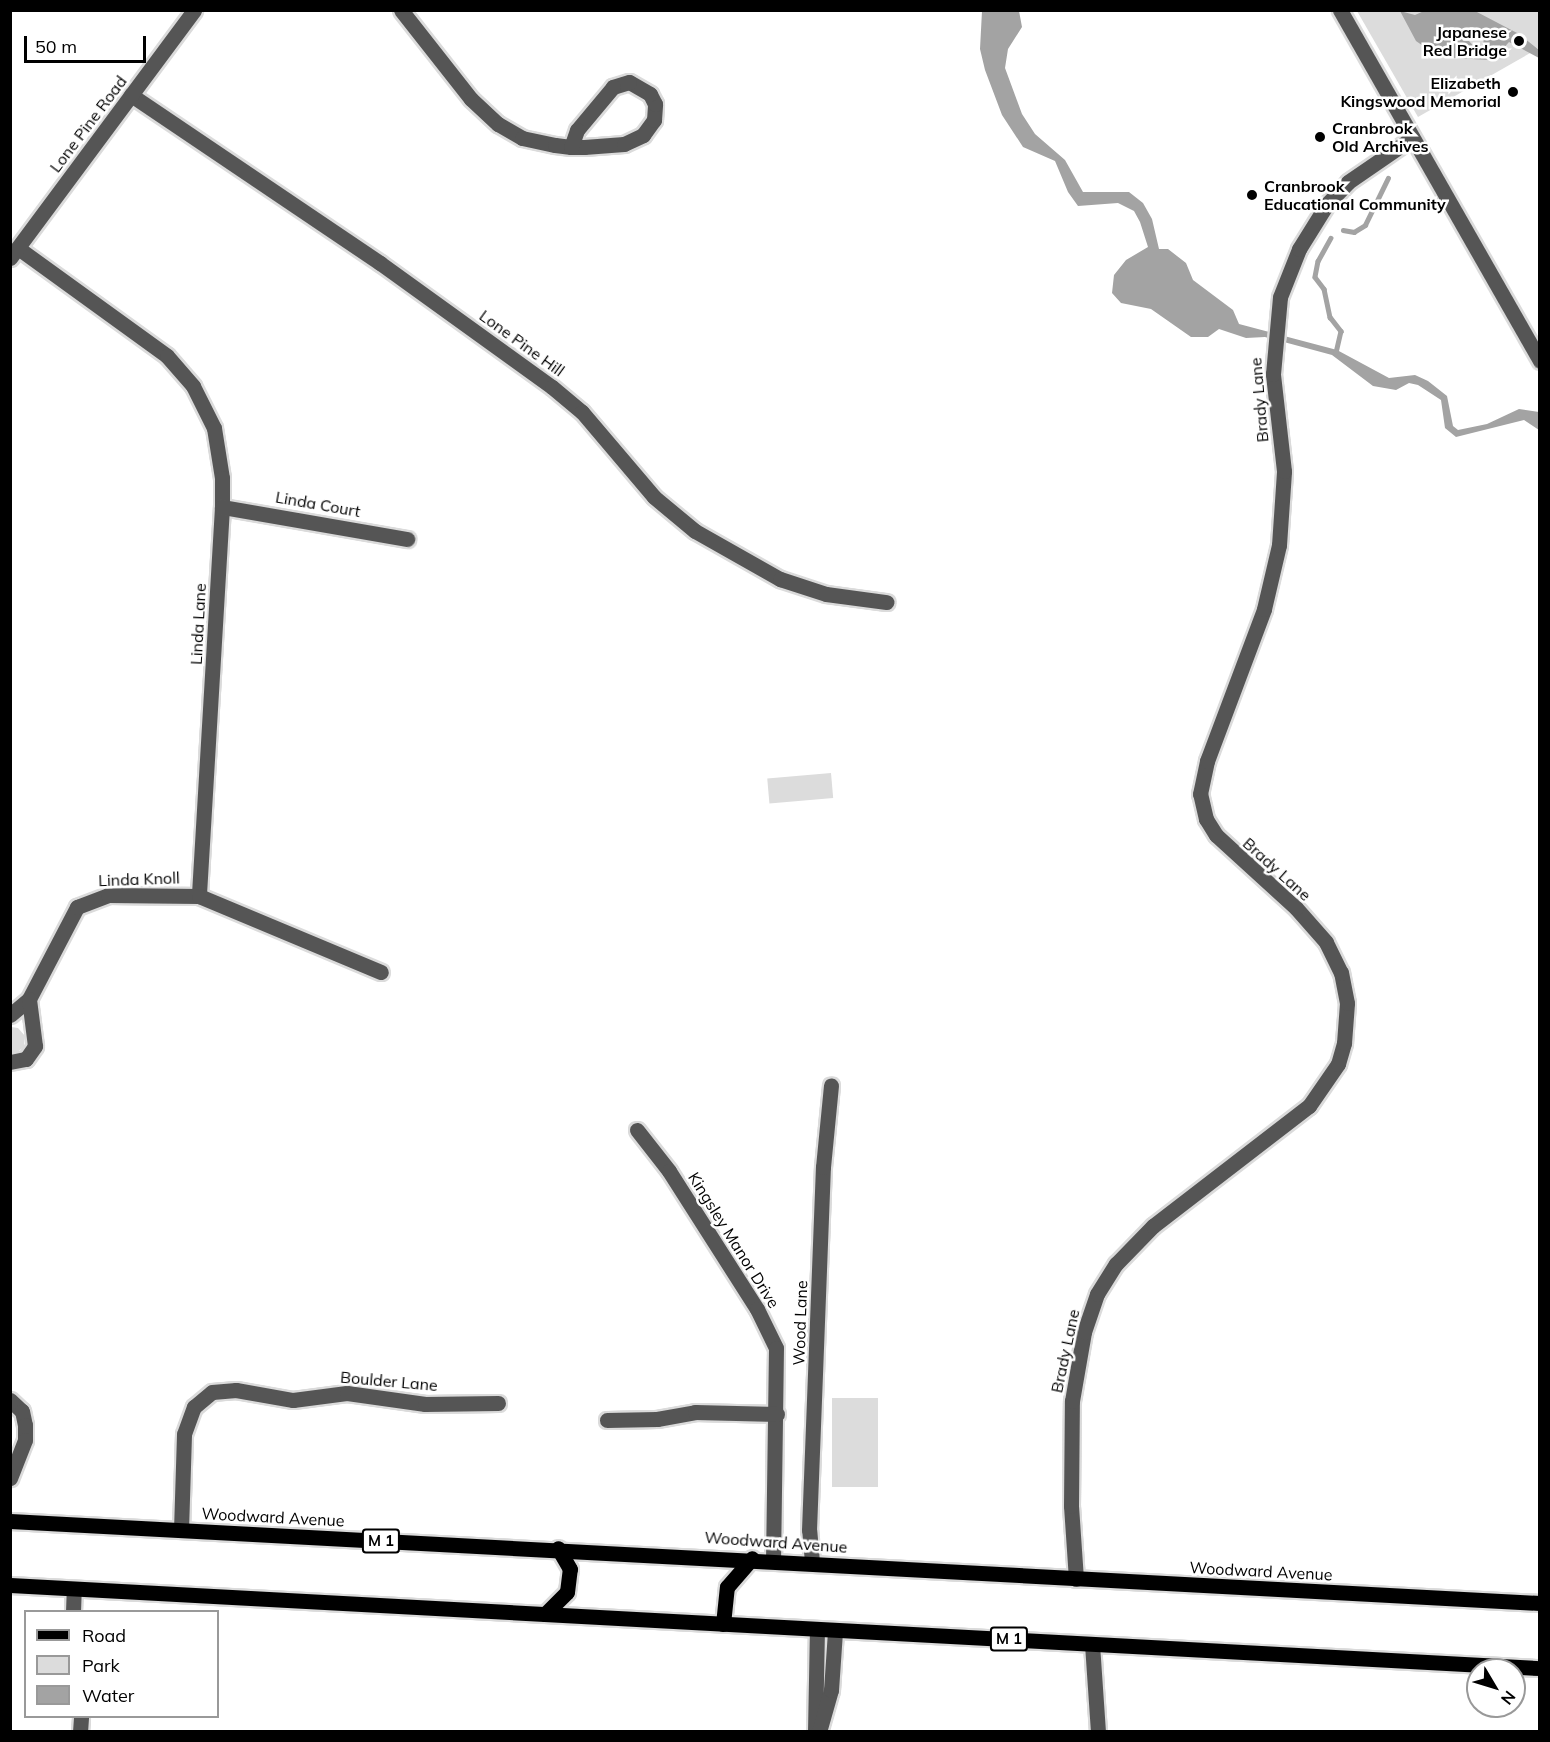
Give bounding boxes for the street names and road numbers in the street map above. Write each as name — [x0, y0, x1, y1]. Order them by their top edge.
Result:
street label: Lone Pine Road — [46, 72, 130, 176]
street label: Lone Pine Hill — [476, 306, 568, 380]
street label: Brady Lane — [1246, 357, 1272, 443]
street label: Linda Court — [274, 487, 362, 521]
street label: Linda Lane — [186, 583, 210, 665]
street label: Brady Lane — [1239, 833, 1315, 905]
street label: Linda Knoll — [98, 868, 180, 890]
street label: Kingsley Manor Drive — [684, 1169, 784, 1311]
street label: Wood Lane — [789, 1280, 811, 1366]
street label: Brady Lane — [1047, 1307, 1083, 1395]
street label: Boulder Lane — [339, 1367, 439, 1395]
street label: Woodward Avenue — [201, 1504, 345, 1530]
street label: Woodward Avenue — [704, 1527, 848, 1557]
road number: M 1 — [362, 1529, 400, 1553]
street label: Woodward Avenue — [1189, 1558, 1333, 1584]
road number: M 1 — [990, 1627, 1028, 1651]

